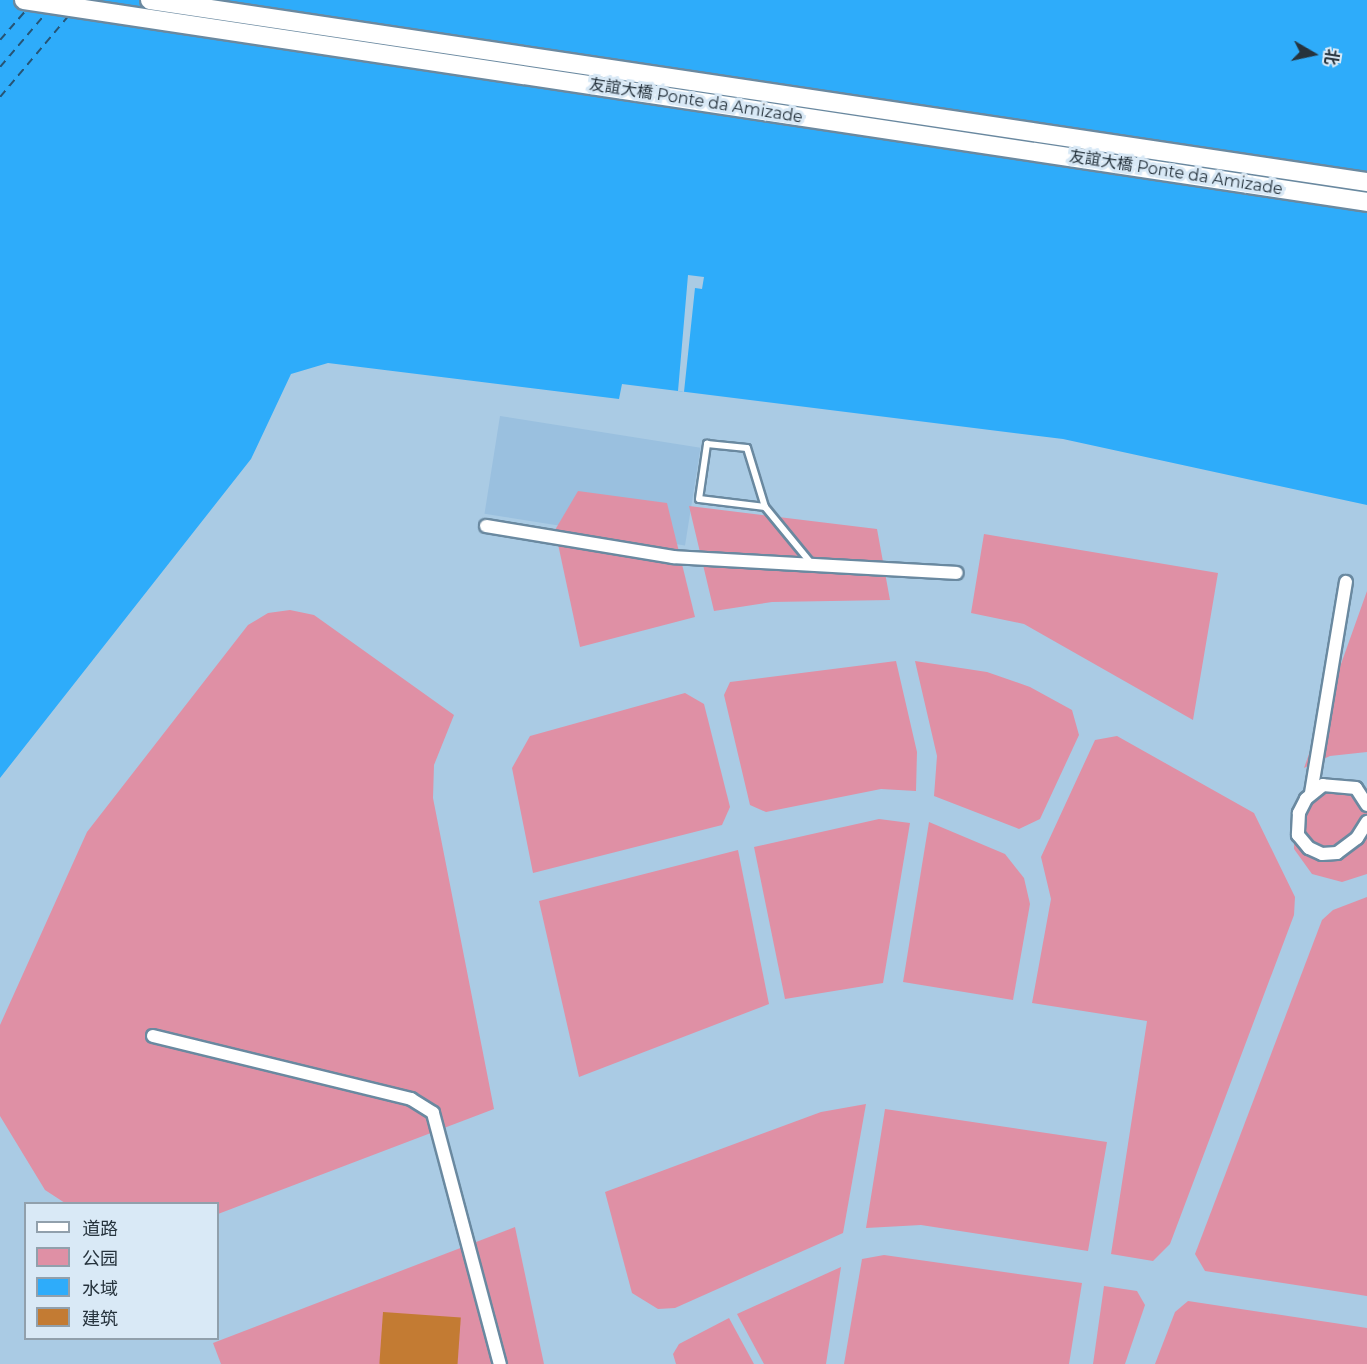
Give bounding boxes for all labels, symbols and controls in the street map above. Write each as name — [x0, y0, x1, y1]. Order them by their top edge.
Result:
north arrow — [1283, 24, 1343, 84]
text: 北 — [1321, 47, 1342, 66]
street label: 友誼大橋 Ponte da Amizade — [588, 75, 804, 127]
street label: 友誼大橋 Ponte da Amizade — [1068, 147, 1284, 199]
legend — [24, 1202, 219, 1340]
text: 道路 — [82, 1218, 118, 1240]
text: 公园 — [82, 1248, 118, 1270]
text: 水域 — [82, 1278, 118, 1300]
text: 建筑 — [82, 1308, 118, 1330]

